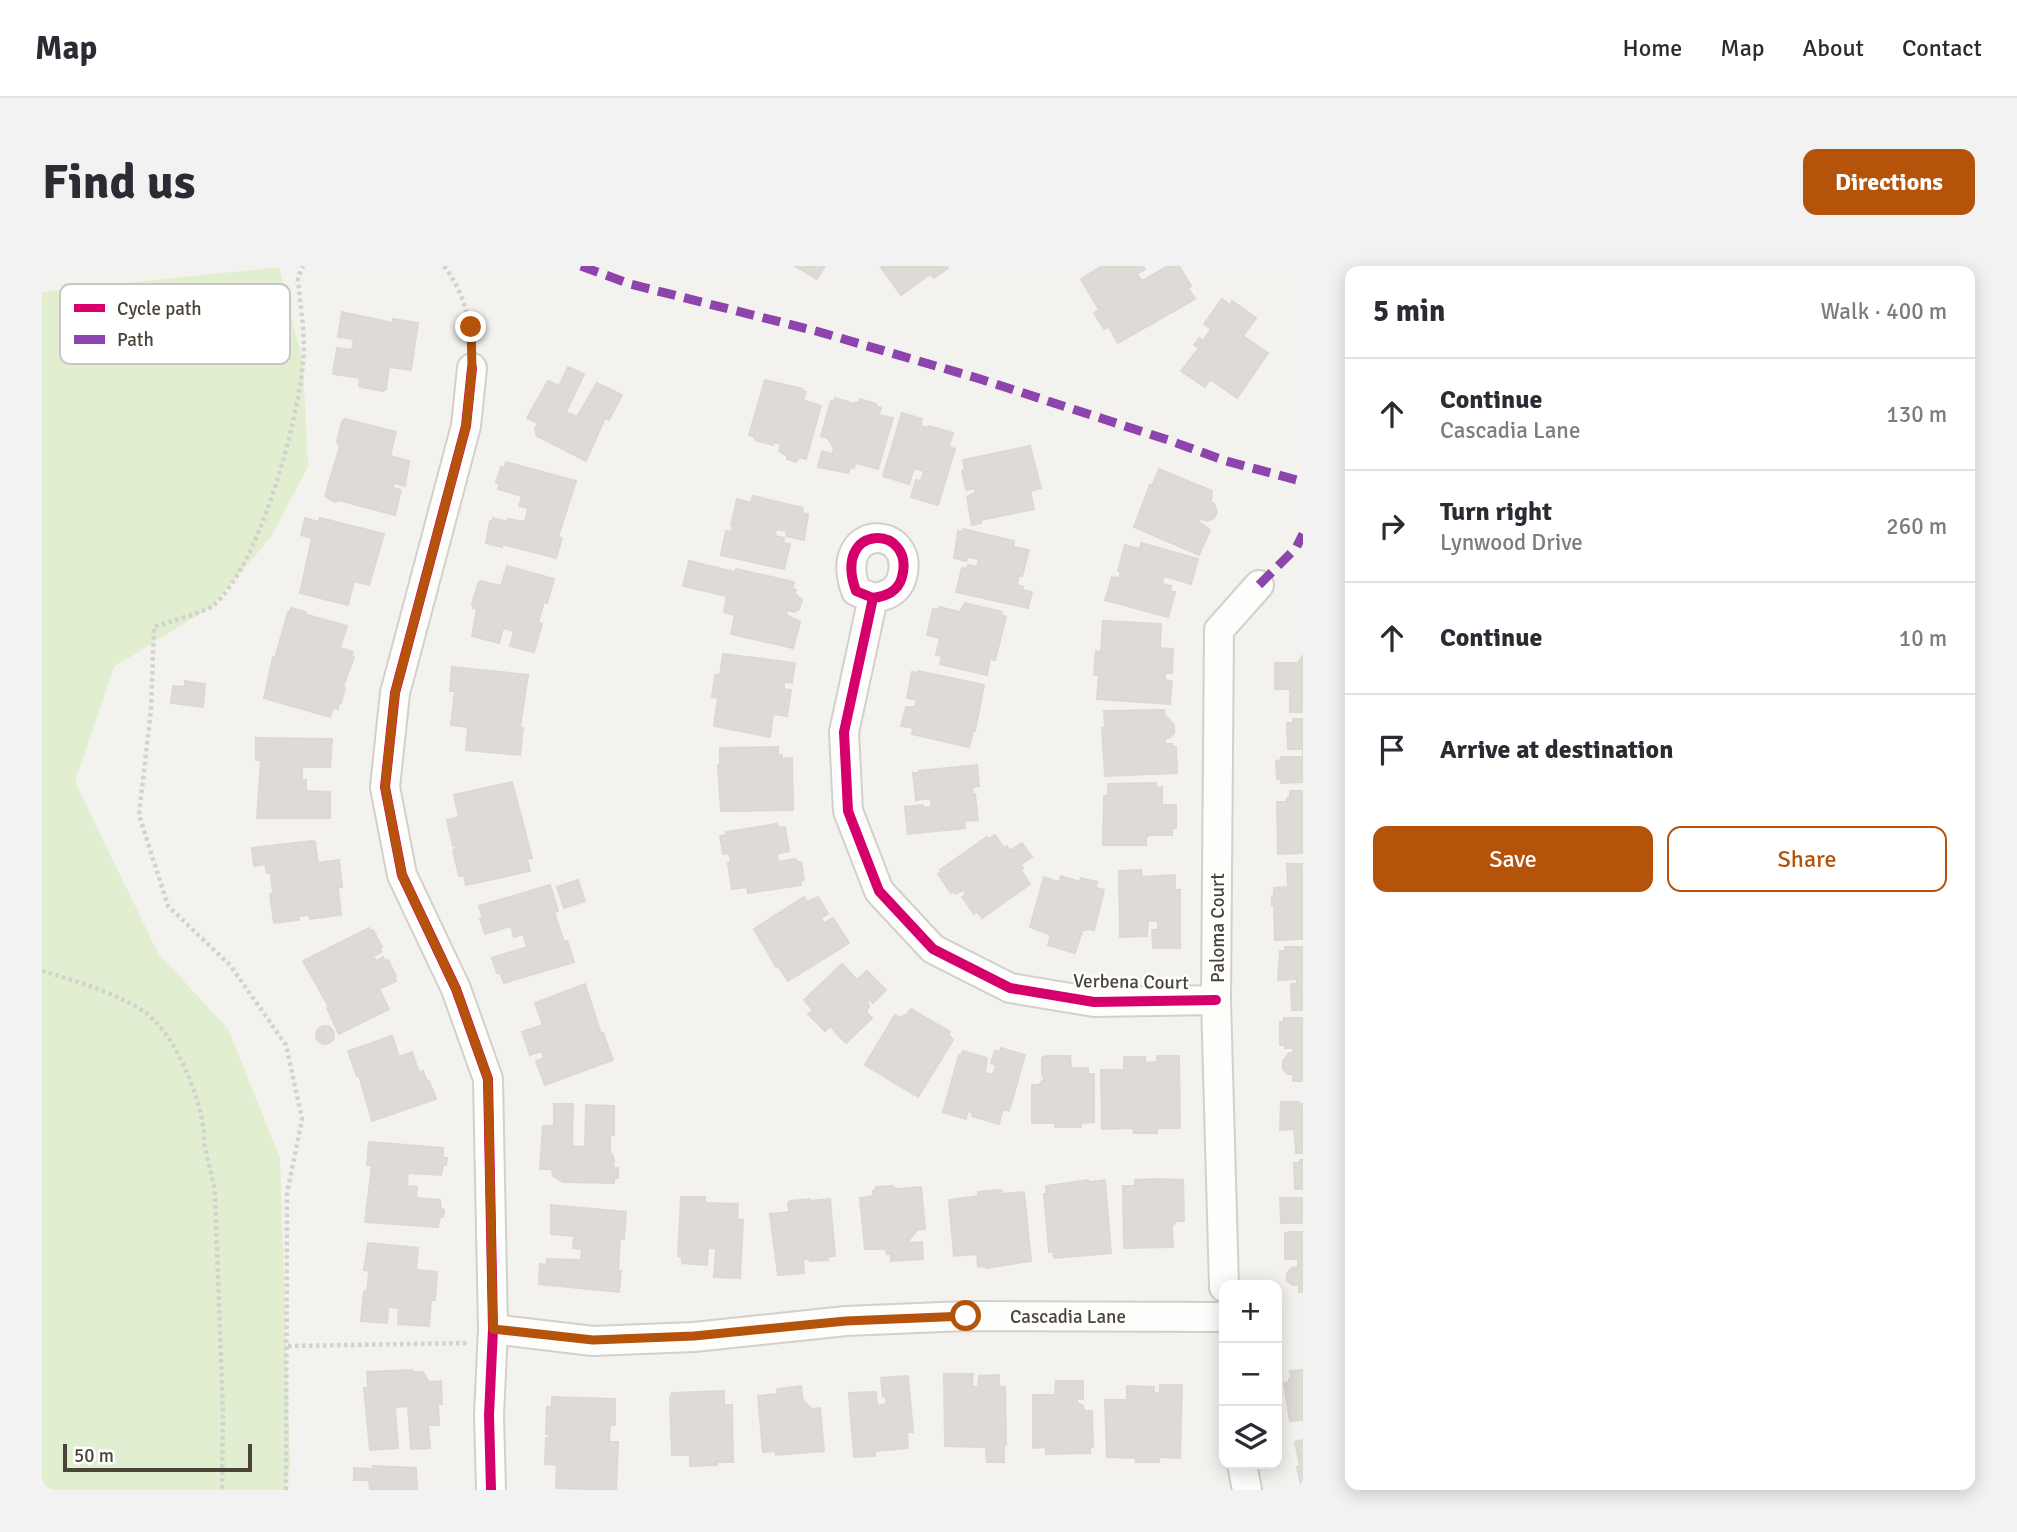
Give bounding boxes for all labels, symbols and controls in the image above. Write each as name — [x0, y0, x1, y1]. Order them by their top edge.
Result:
text: Map — [35, 28, 97, 69]
text: Home — [1622, 33, 1682, 63]
text: Map — [1720, 33, 1765, 63]
text: About — [1803, 33, 1864, 63]
text: Contact — [1902, 33, 1982, 63]
button: Directions — [1803, 149, 1975, 215]
text: Find us — [42, 152, 195, 212]
legend — [60, 284, 290, 364]
text: 5 min — [1373, 293, 1445, 330]
text: Cycle path — [117, 297, 202, 321]
text: Walk · 400 m — [1821, 297, 1947, 326]
route end — [455, 311, 486, 342]
text: Path — [117, 328, 154, 352]
text: Continue — [1440, 384, 1542, 416]
icon: ahead — [1373, 395, 1411, 433]
text: 130 m — [1886, 400, 1947, 429]
text: Cascadia Lane — [1440, 416, 1580, 445]
text: Turn right — [1440, 496, 1552, 528]
icon: right — [1373, 507, 1411, 545]
text: 260 m — [1886, 512, 1947, 541]
text: Lynwood Drive — [1440, 528, 1583, 557]
icon: ahead — [1373, 619, 1411, 657]
text: Continue — [1440, 622, 1542, 654]
text: 10 m — [1899, 624, 1947, 653]
icon: arrive — [1373, 731, 1411, 769]
text: Arrive at destination — [1440, 734, 1673, 766]
button: Save — [1373, 826, 1653, 892]
button: Share — [1667, 826, 1947, 892]
street label: Paloma Court — [1206, 873, 1230, 983]
street label: Verbena Court — [1073, 969, 1189, 995]
map controls — [1219, 1280, 1282, 1469]
button: + — [1219, 1280, 1282, 1343]
route start — [950, 1300, 981, 1331]
street label: Cascadia Lane — [1010, 1305, 1126, 1329]
button: − — [1219, 1343, 1282, 1406]
button: layers — [1219, 1406, 1282, 1469]
scale bar — [63, 1441, 252, 1473]
text: 50 m — [74, 1444, 114, 1468]

